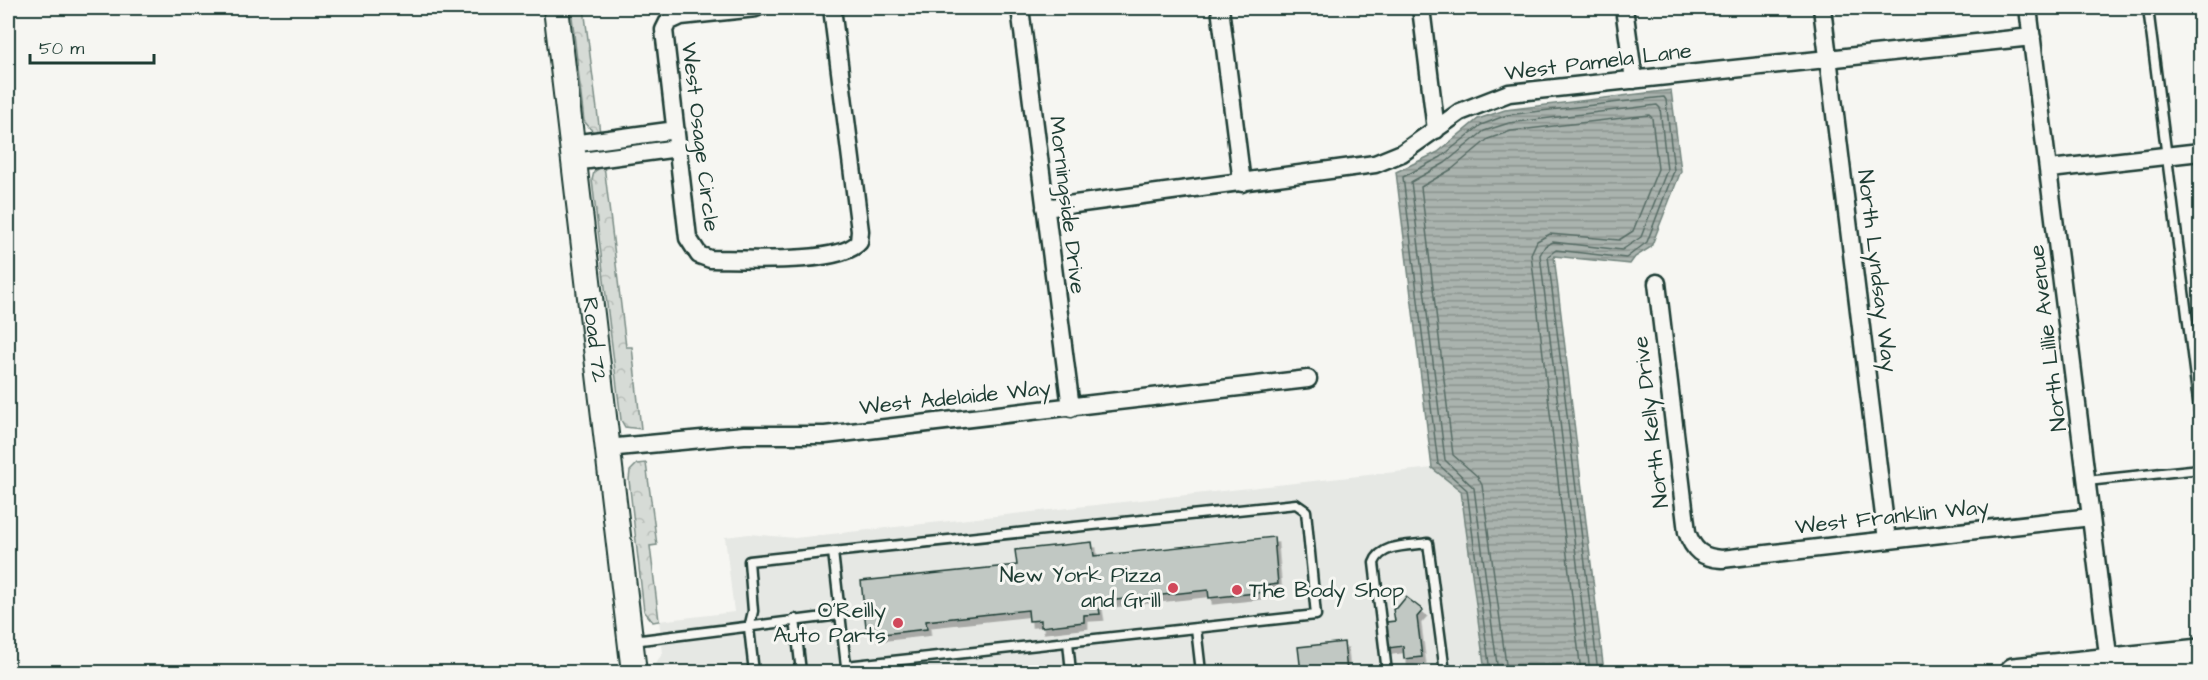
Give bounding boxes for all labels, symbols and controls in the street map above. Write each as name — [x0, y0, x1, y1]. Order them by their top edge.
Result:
scale bar — [30, 27, 154, 65]
street label: West Pamela Lane — [1503, 35, 1693, 89]
text: 50 m — [39, 36, 84, 61]
street label: West Osage Circle — [672, 40, 727, 234]
street label: Morningside Drive — [1040, 114, 1093, 296]
street label: North Lyndsay Way — [1848, 168, 1905, 374]
street label: North Lillie Avenue — [2021, 243, 2075, 433]
street label: Road 72 — [575, 295, 615, 384]
street label: North Kelly Drive — [1625, 334, 1678, 510]
street label: West Adelaide Way — [858, 373, 1052, 424]
street label: West Franklin Way — [1793, 491, 1991, 544]
place label: New York Pizza and Grill — [1000, 560, 1161, 616]
place label: The Body Shop — [1249, 575, 1404, 607]
marker: New York Pizza and Grill — [1166, 581, 1180, 595]
marker: The Body Shop — [1230, 583, 1244, 597]
place label: O'Reilly Auto Parts — [773, 595, 886, 651]
marker: O'Reilly Auto Parts — [891, 616, 905, 630]

